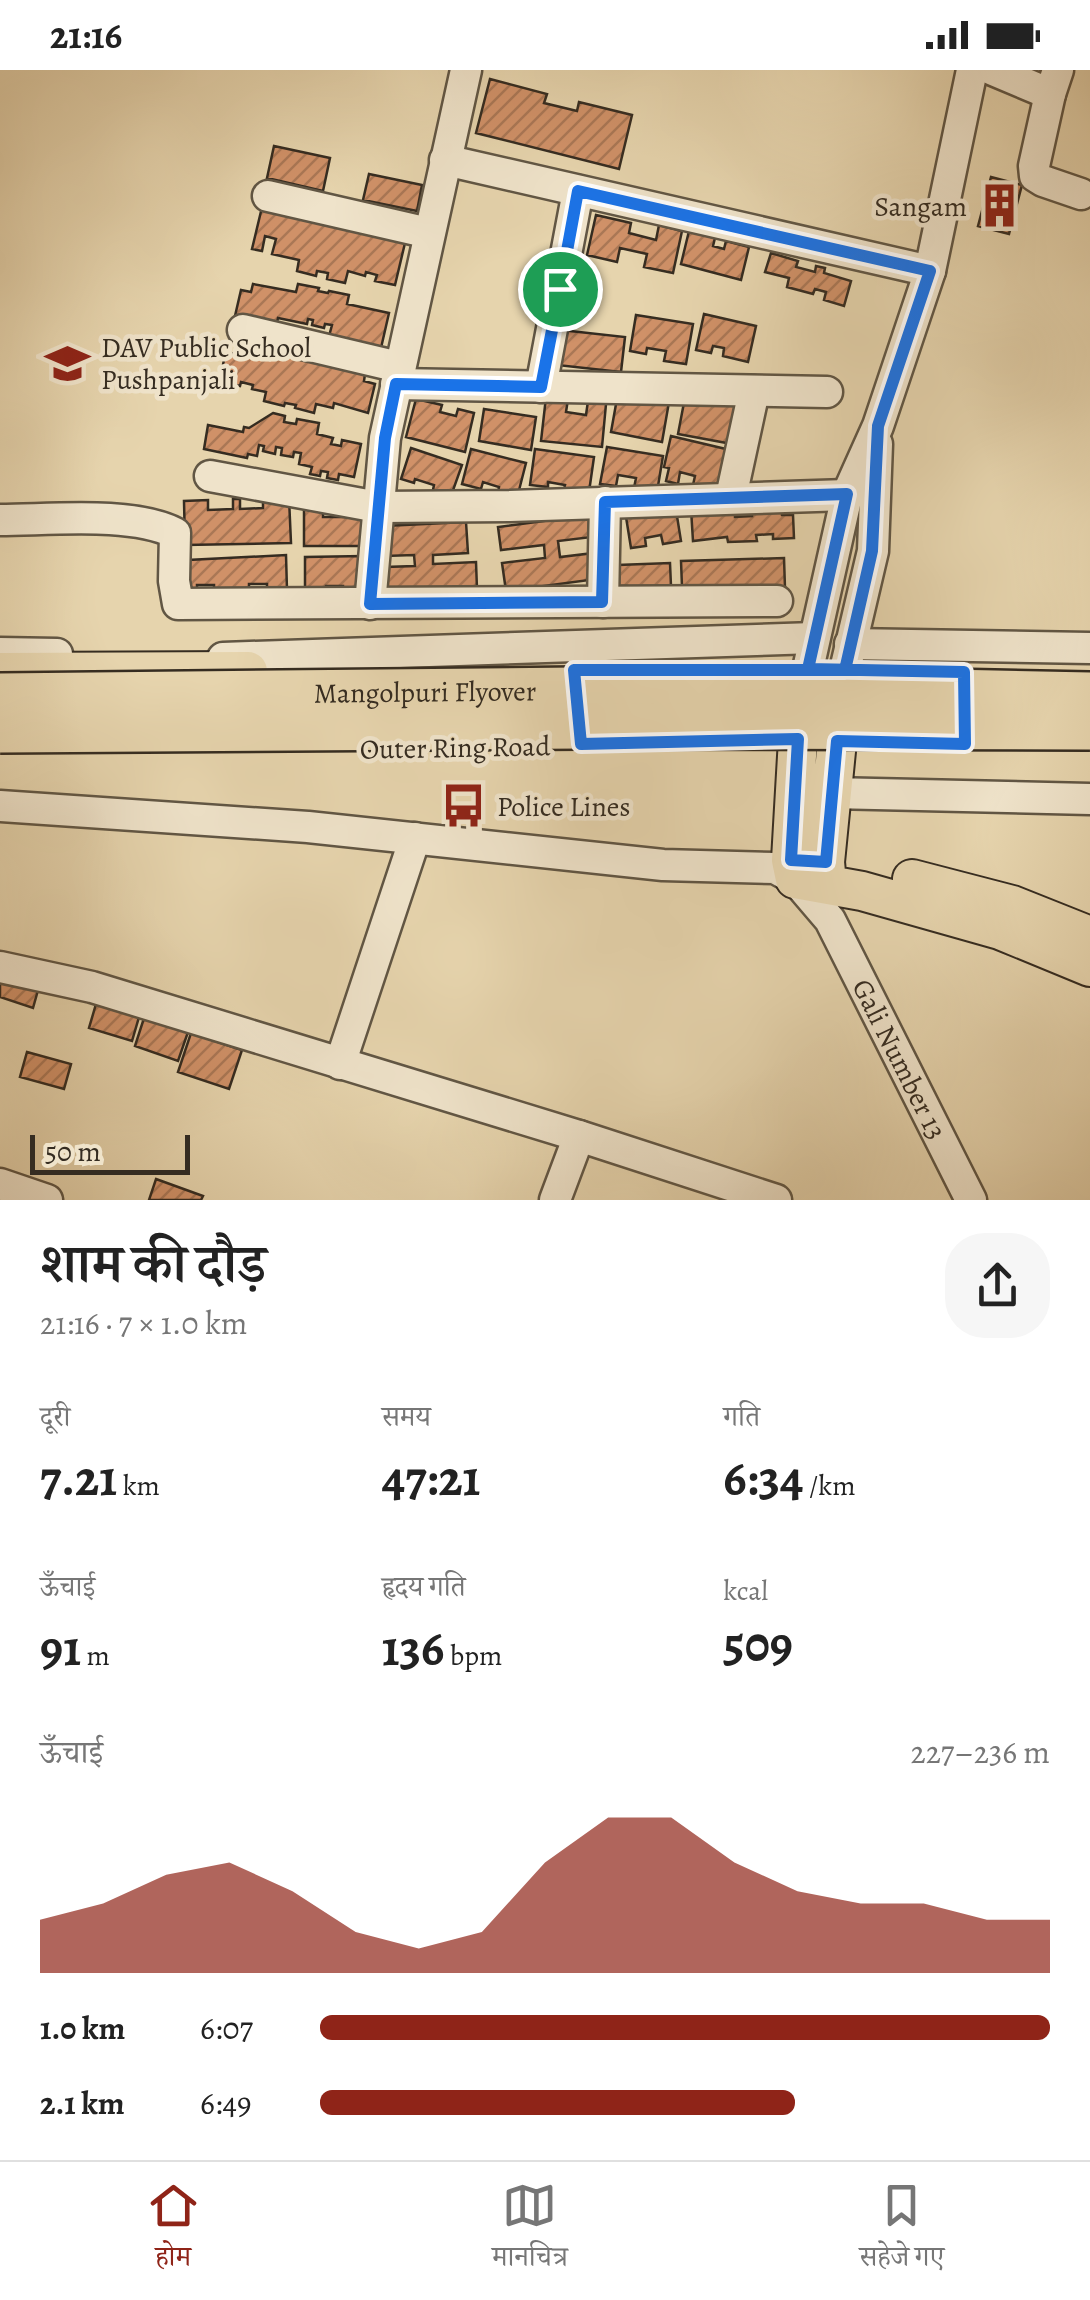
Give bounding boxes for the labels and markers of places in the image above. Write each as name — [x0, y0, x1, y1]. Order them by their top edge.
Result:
building icon: Sangam — [976, 182, 1024, 230]
place label: Sangam — [874, 188, 967, 226]
pin — [518, 247, 603, 332]
place label: DAV Public School Pushpanjali — [101, 329, 311, 399]
school or university icon: DAV Public School Pushpanjali — [44, 339, 92, 387]
bus stop icon: Police Lines — [440, 782, 488, 830]
place label: Police Lines — [497, 788, 631, 826]

